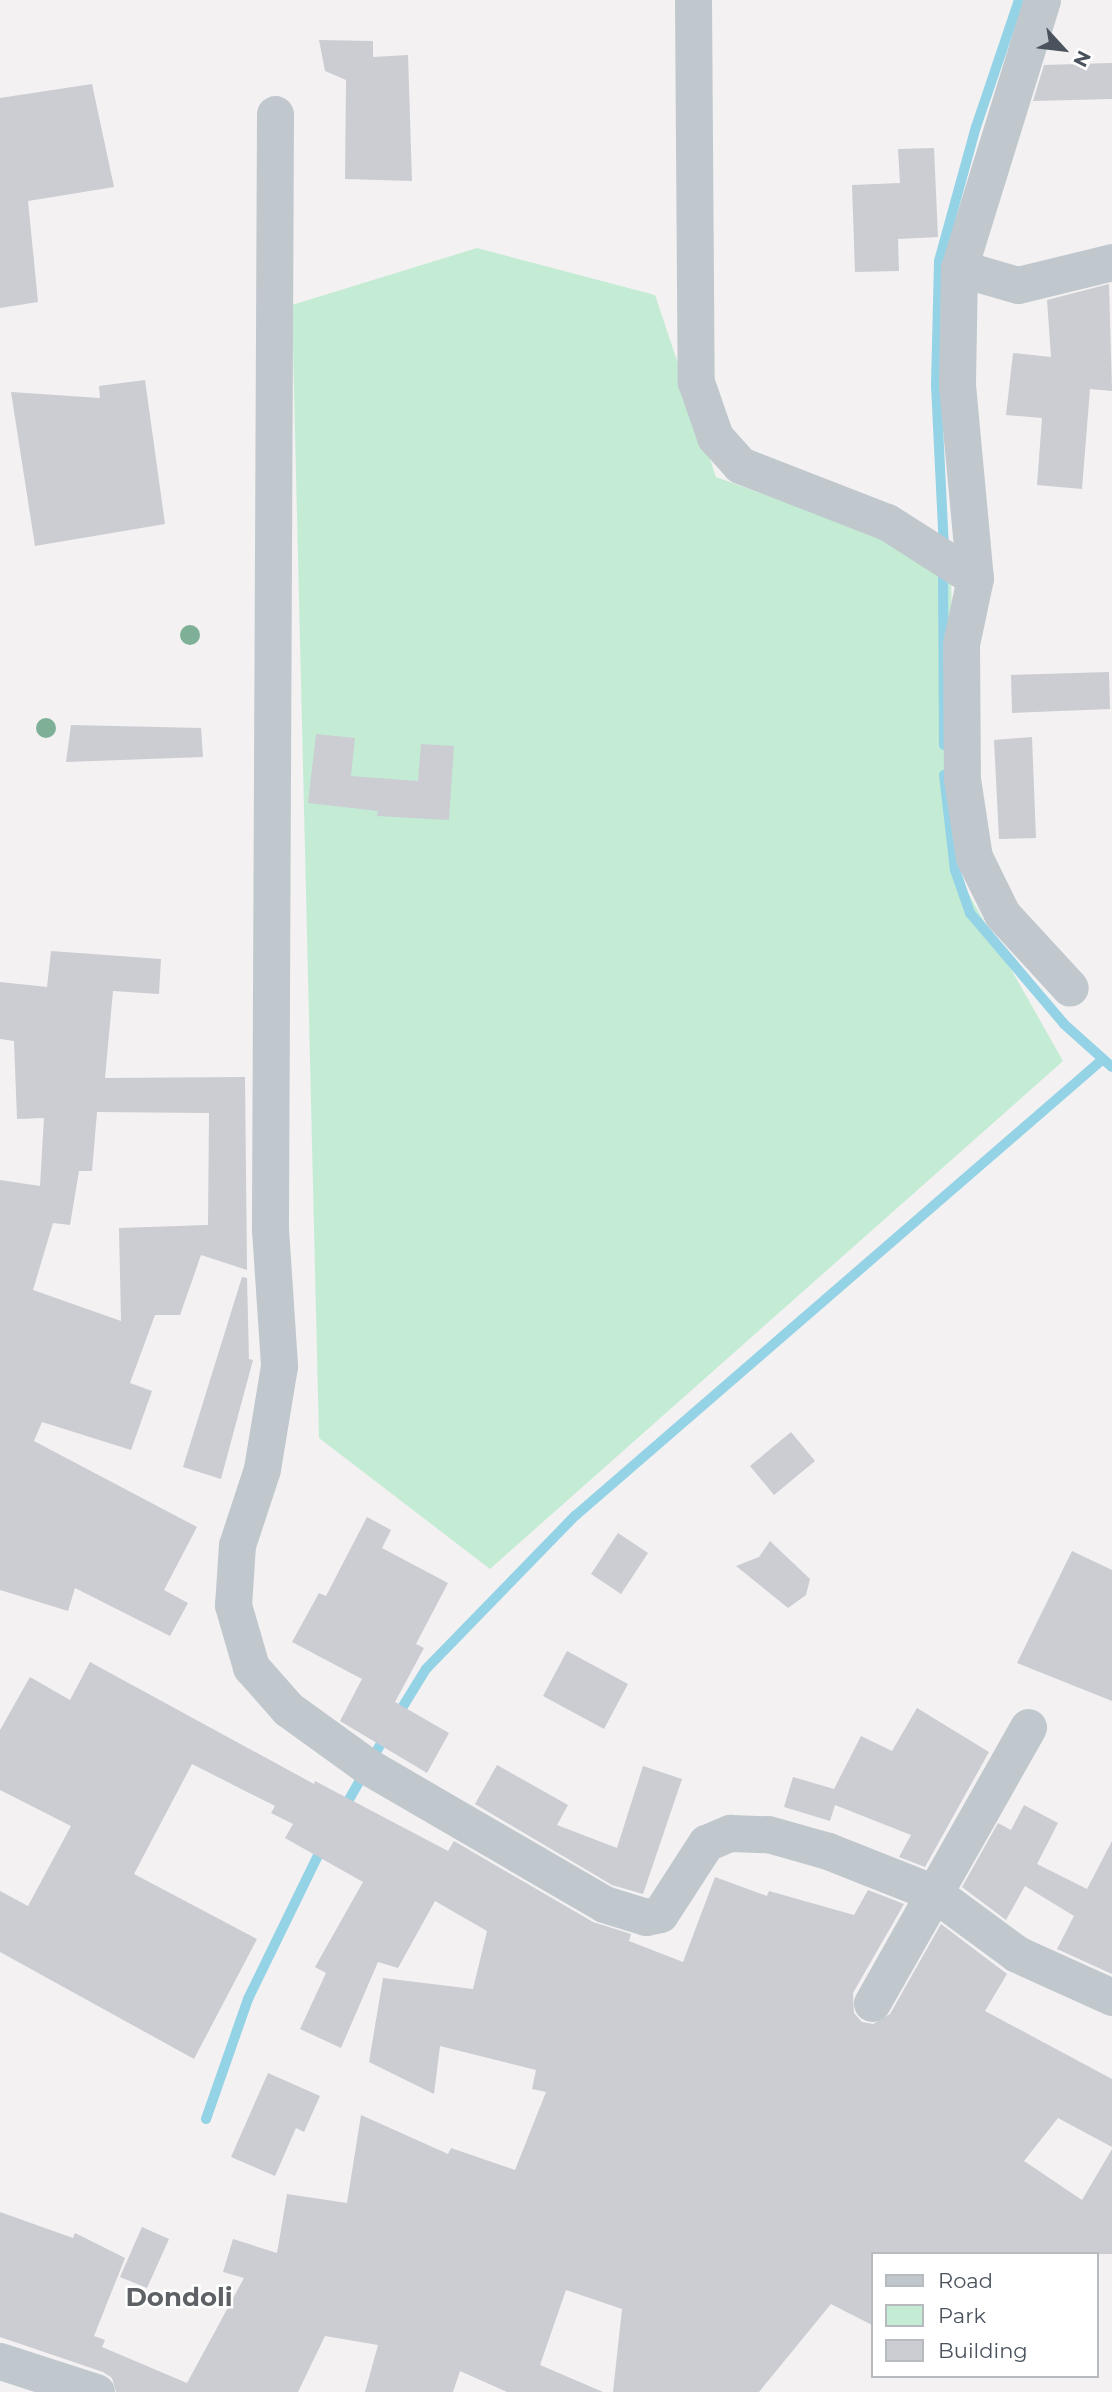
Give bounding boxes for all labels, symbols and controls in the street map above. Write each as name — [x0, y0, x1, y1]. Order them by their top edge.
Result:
north arrow — [1028, 14, 1098, 84]
text: N — [1068, 47, 1096, 71]
legend — [870, 2252, 1098, 2378]
text: Road — [938, 2268, 993, 2293]
district label: Dondoli — [125, 2282, 233, 2314]
text: Park — [938, 2303, 986, 2328]
text: Building — [938, 2338, 1028, 2363]

